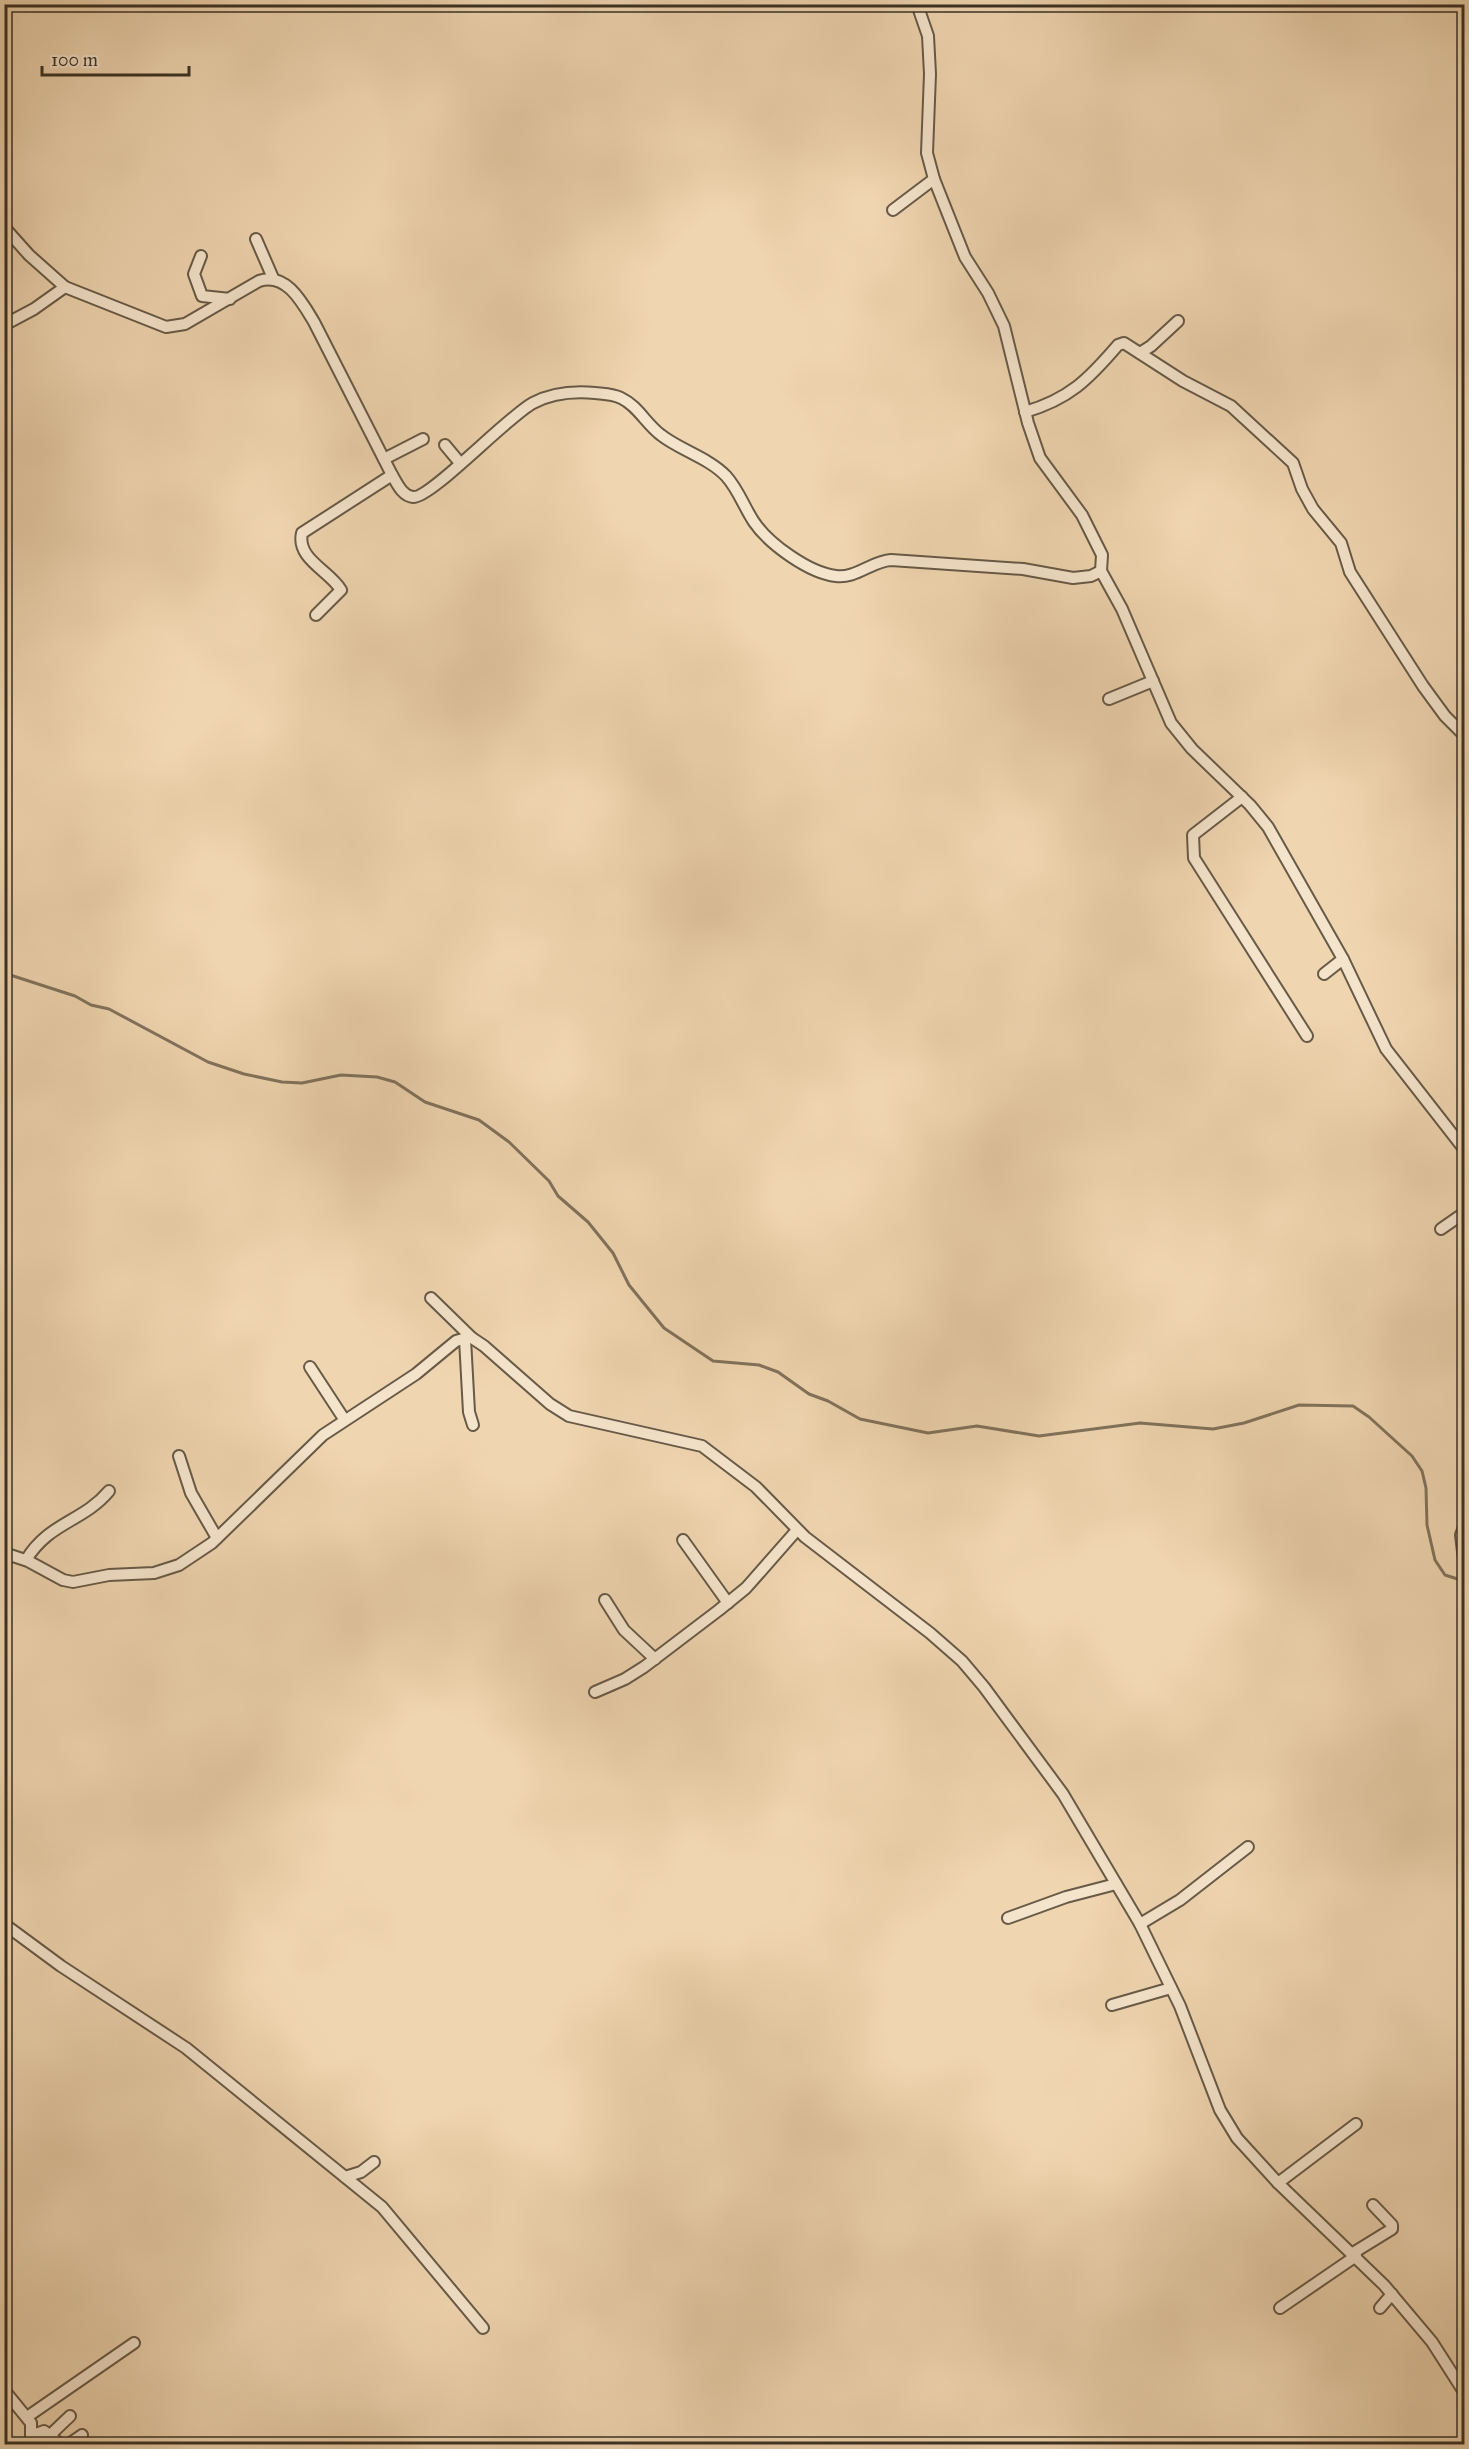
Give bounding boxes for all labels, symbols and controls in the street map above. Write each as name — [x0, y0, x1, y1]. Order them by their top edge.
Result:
scale bar — [42, 39, 189, 77]
text: 100 m — [51, 49, 98, 71]

